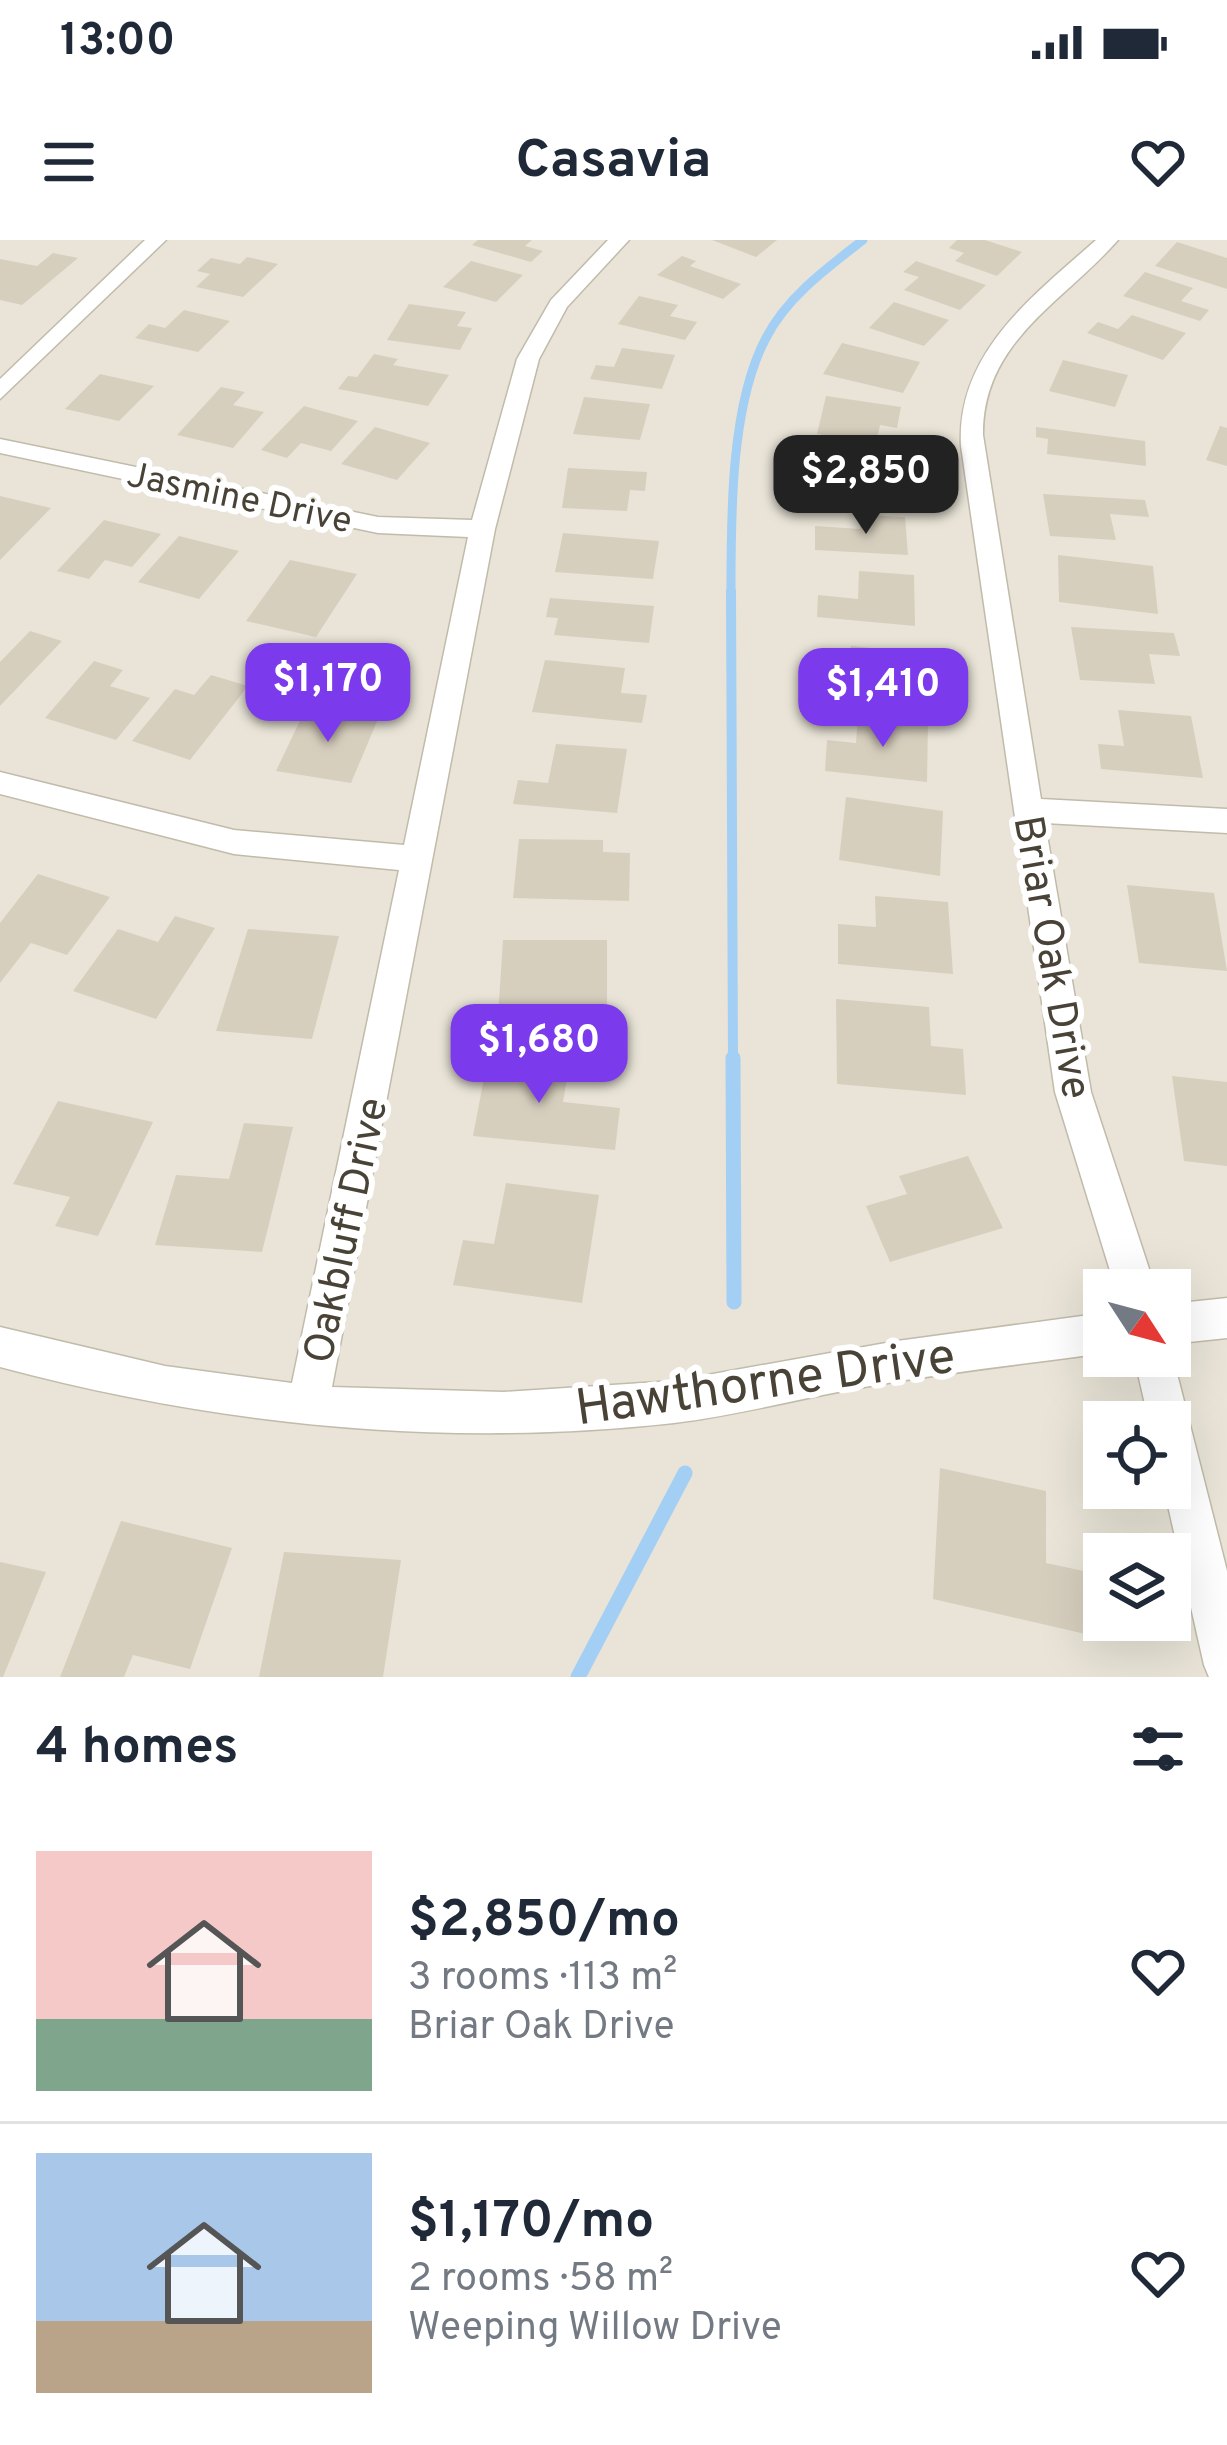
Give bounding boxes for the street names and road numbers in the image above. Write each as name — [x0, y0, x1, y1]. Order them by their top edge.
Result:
street label: Jasmine Drive — [122, 454, 356, 546]
street label: Briar Oak Drive — [999, 812, 1101, 1104]
street label: Oakbluff Drive — [294, 1093, 402, 1369]
street label: Hawthorne Drive — [572, 1327, 960, 1444]

